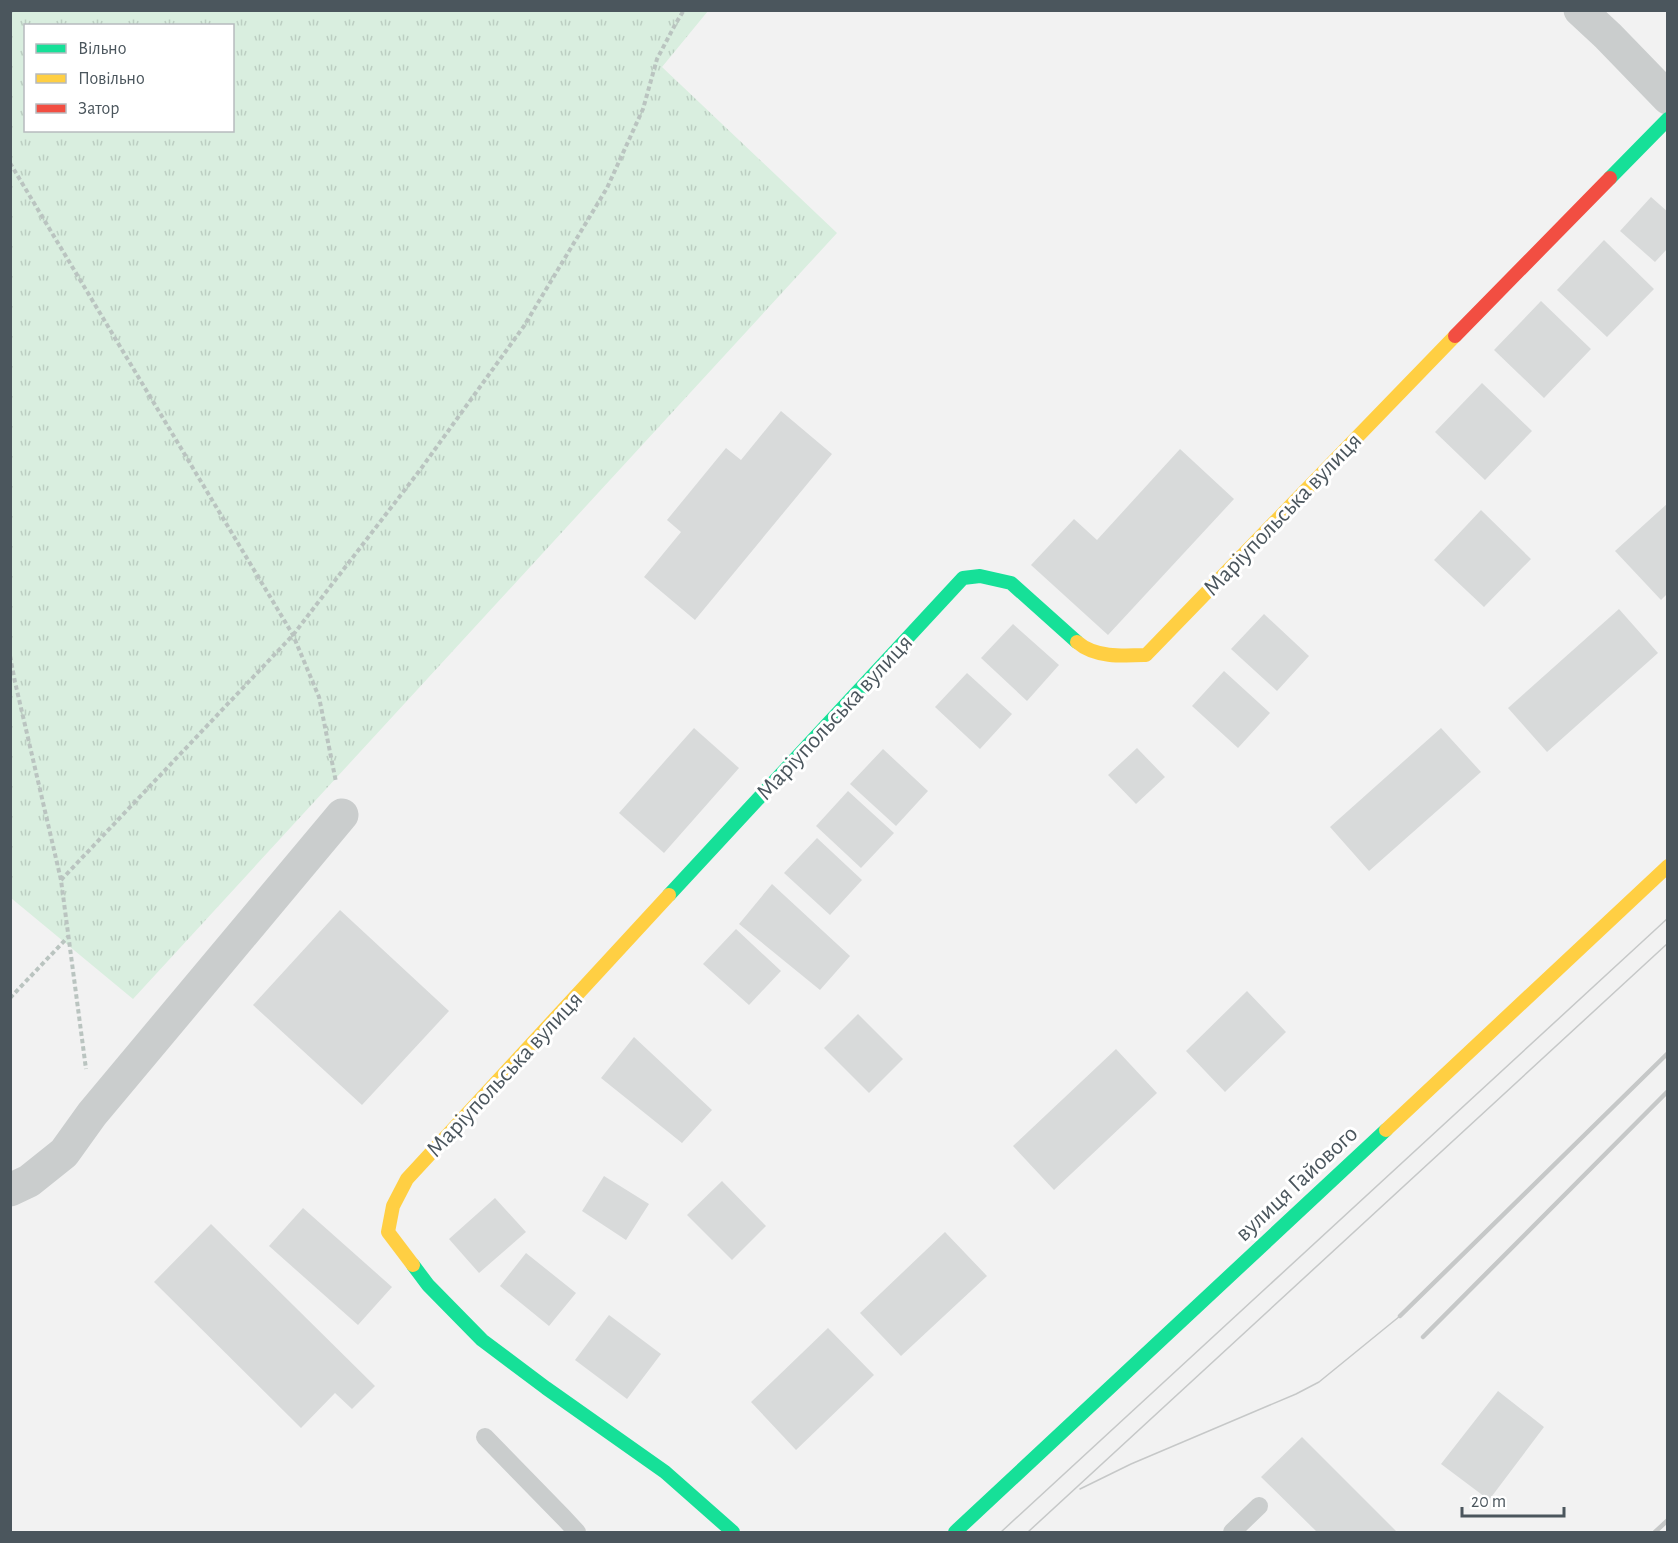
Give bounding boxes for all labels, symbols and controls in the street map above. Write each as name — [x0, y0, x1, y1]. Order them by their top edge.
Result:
legend — [24, 24, 234, 132]
text: Вільно — [78, 40, 126, 58]
text: Повільно — [78, 70, 145, 88]
text: Затор — [78, 100, 119, 118]
street label: Маріупольська вулиця — [1199, 429, 1366, 601]
street label: Маріупольська вулиця — [752, 630, 917, 805]
street label: Маріупольська вулиця — [422, 987, 587, 1162]
street label: вулиця Гайового — [1231, 1121, 1362, 1246]
scale bar — [1462, 1480, 1564, 1518]
text: 20 m — [1471, 1493, 1506, 1511]

